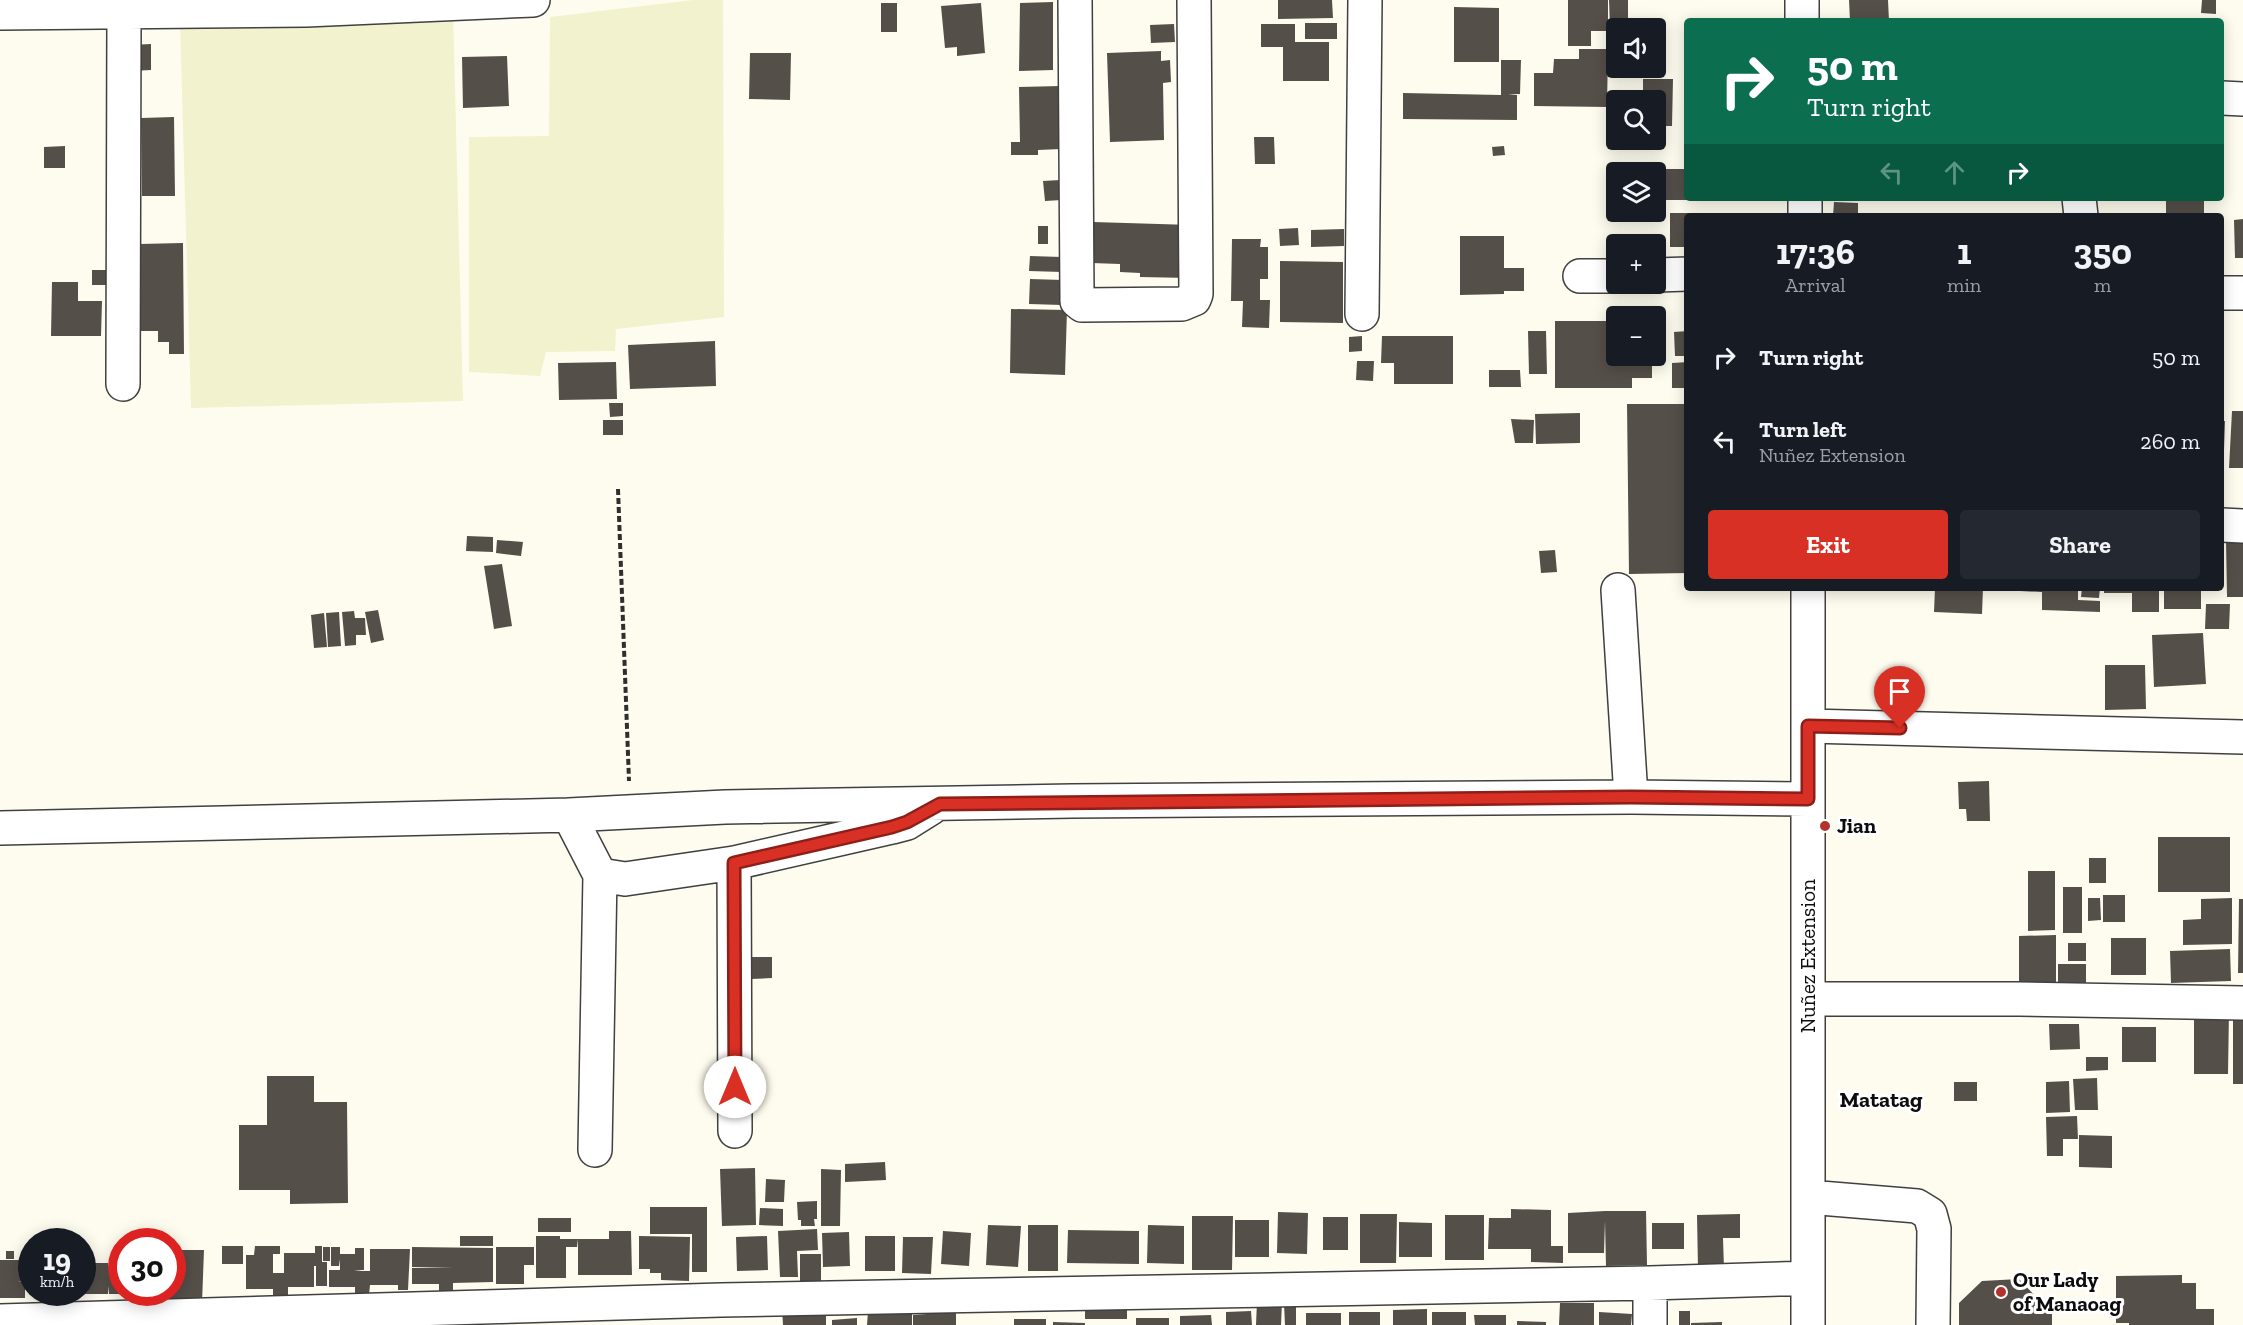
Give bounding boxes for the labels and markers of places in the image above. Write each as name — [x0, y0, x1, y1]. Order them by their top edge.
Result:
pin — [1874, 666, 1925, 728]
place label: Jian — [1837, 813, 1877, 838]
marker: Jian — [1818, 819, 1832, 833]
place label: Our Lady of Manaoag — [2013, 1267, 2121, 1316]
marker: Our Lady of Manaoag — [1994, 1285, 2008, 1299]

